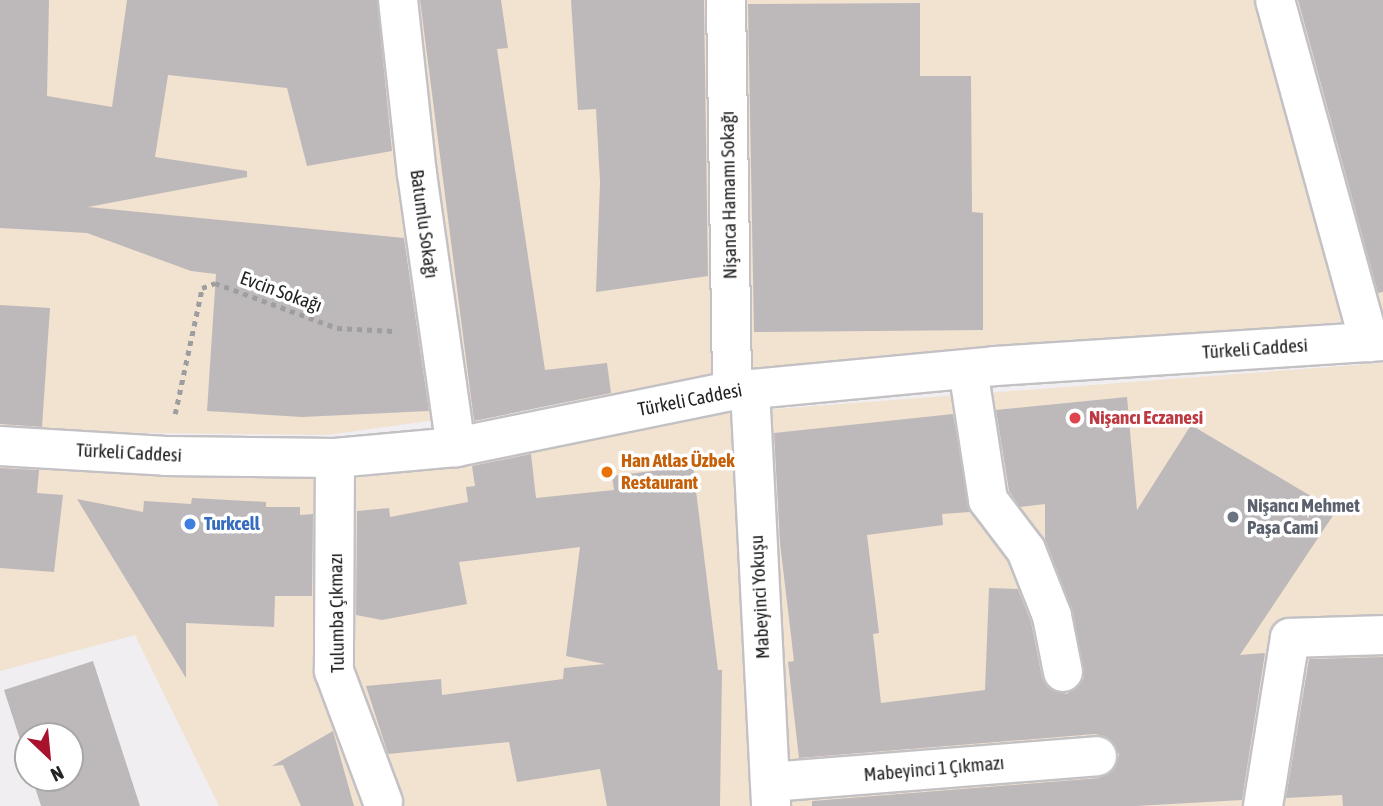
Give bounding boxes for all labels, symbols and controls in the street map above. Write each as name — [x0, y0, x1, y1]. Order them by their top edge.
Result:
street label: Nişanca Hamamı Sokağı — [716, 111, 742, 279]
street label: Batumlu Sokağı — [405, 168, 443, 280]
street label: Evcin Sokağı — [237, 267, 325, 317]
street label: Türkeli Caddesi — [1201, 334, 1309, 364]
street label: Türkeli Caddesi — [636, 379, 744, 421]
place label: Nişancı Eczanesi — [1089, 407, 1203, 429]
marker: Nişancı Eczanesi — [1067, 410, 1083, 426]
street label: Türkeli Caddesi — [76, 439, 182, 467]
place label: Han Atlas Üzbek Restaurant — [621, 450, 735, 494]
marker: Han Atlas Üzbek Restaurant — [599, 464, 615, 480]
place label: Nişancı Mehmet Paşa Cami — [1247, 495, 1360, 539]
marker: Nişancı Mehmet Paşa Cami — [1225, 509, 1241, 525]
place label: Turkcell — [204, 513, 260, 535]
marker: Turkcell — [182, 516, 198, 532]
street label: Mabeyinci Yokuşu — [745, 534, 775, 660]
street label: Tulumba Çıkmazı — [325, 553, 349, 673]
north arrow — [14, 722, 84, 792]
street label: Mabeyinci 1 Çıkmazı — [863, 752, 1005, 786]
text: N — [47, 762, 67, 786]

